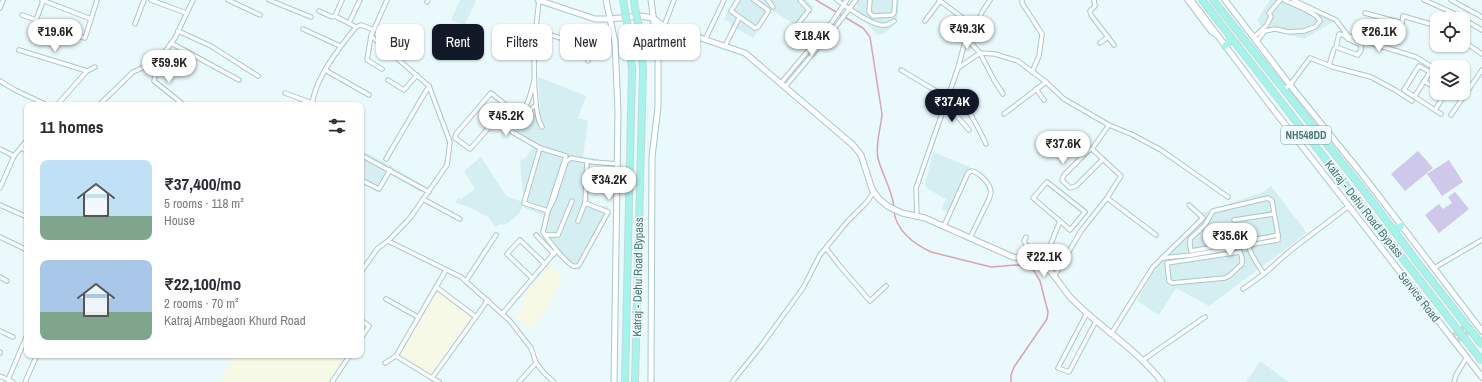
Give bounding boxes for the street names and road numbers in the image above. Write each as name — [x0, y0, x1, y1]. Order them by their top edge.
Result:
road number: NH548DD — [1281, 126, 1331, 144]
street label: Katraj - Dehu Road Bypass — [1321, 157, 1407, 261]
street label: Katraj - Dehu Road Bypass — [629, 217, 647, 337]
street label: Service Road — [1394, 269, 1444, 325]

